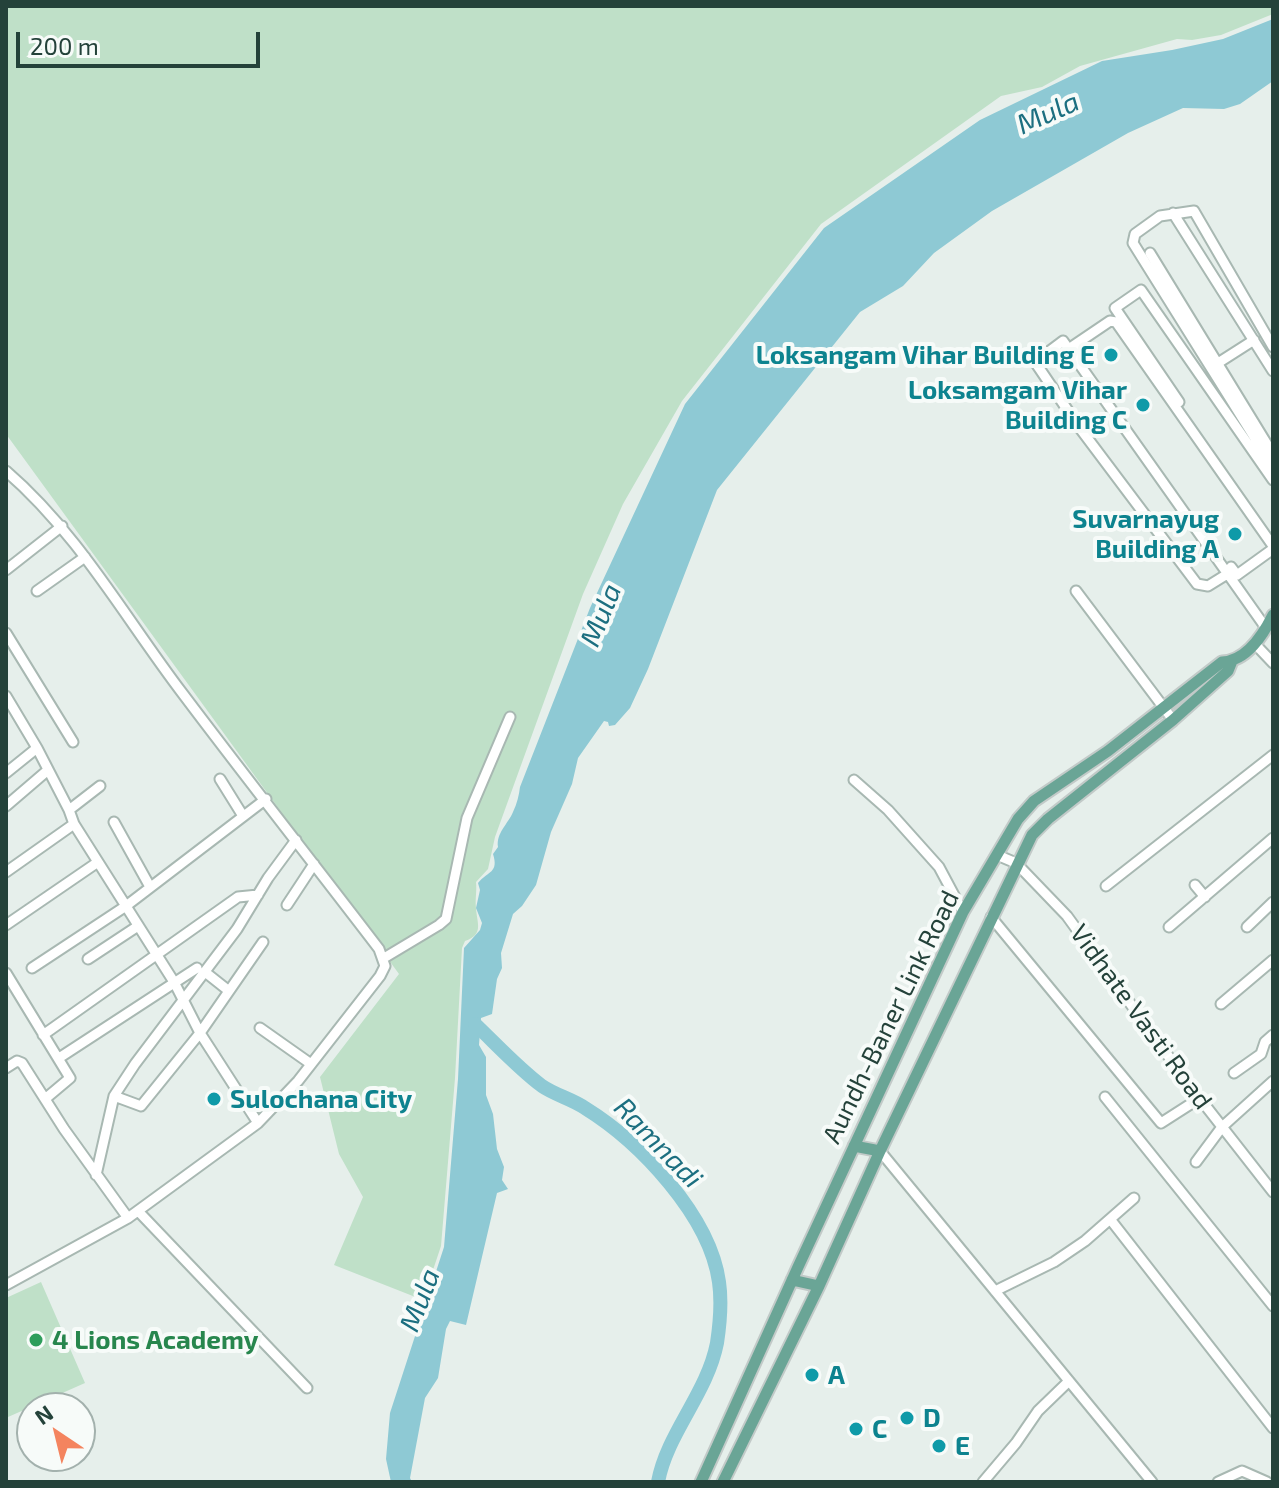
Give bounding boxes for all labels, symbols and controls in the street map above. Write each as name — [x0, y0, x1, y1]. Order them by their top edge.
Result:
scale bar — [20, 16, 264, 66]
text: 200 m — [30, 31, 99, 60]
water label: Mula — [1012, 85, 1084, 141]
place label: Loksangam Vihar Building E — [756, 339, 1095, 371]
marker: Loksangam Vihar Building E — [1102, 346, 1120, 364]
place label: Loksamgam Vihar Building C — [908, 374, 1127, 436]
marker: Loksamgam Vihar Building C — [1134, 396, 1152, 414]
place label: Suvarnayug Building A — [1072, 503, 1219, 564]
marker: Suvarnayug Building A — [1226, 525, 1244, 543]
water label: Mula — [573, 579, 629, 651]
street label: Aundh-Baner Link Road — [816, 886, 966, 1148]
street label: Vidhate Vasti Road — [1063, 918, 1219, 1116]
place label: Sulochana City — [230, 1083, 412, 1115]
marker: Sulochana City — [205, 1090, 223, 1108]
water label: Ramnadi — [607, 1091, 709, 1195]
water label: Mula — [393, 1264, 447, 1336]
place label: 4 Lions Academy — [52, 1324, 259, 1356]
marker: 4 Lions Academy — [27, 1331, 45, 1349]
place label: A — [828, 1359, 845, 1391]
marker: A — [803, 1366, 821, 1384]
north arrow — [16, 1392, 96, 1472]
text: N — [29, 1399, 57, 1429]
place label: D — [923, 1402, 941, 1434]
marker: D — [898, 1409, 916, 1427]
place label: C — [872, 1413, 887, 1445]
marker: C — [847, 1420, 865, 1438]
place label: E — [955, 1430, 970, 1462]
marker: E — [930, 1437, 948, 1455]

